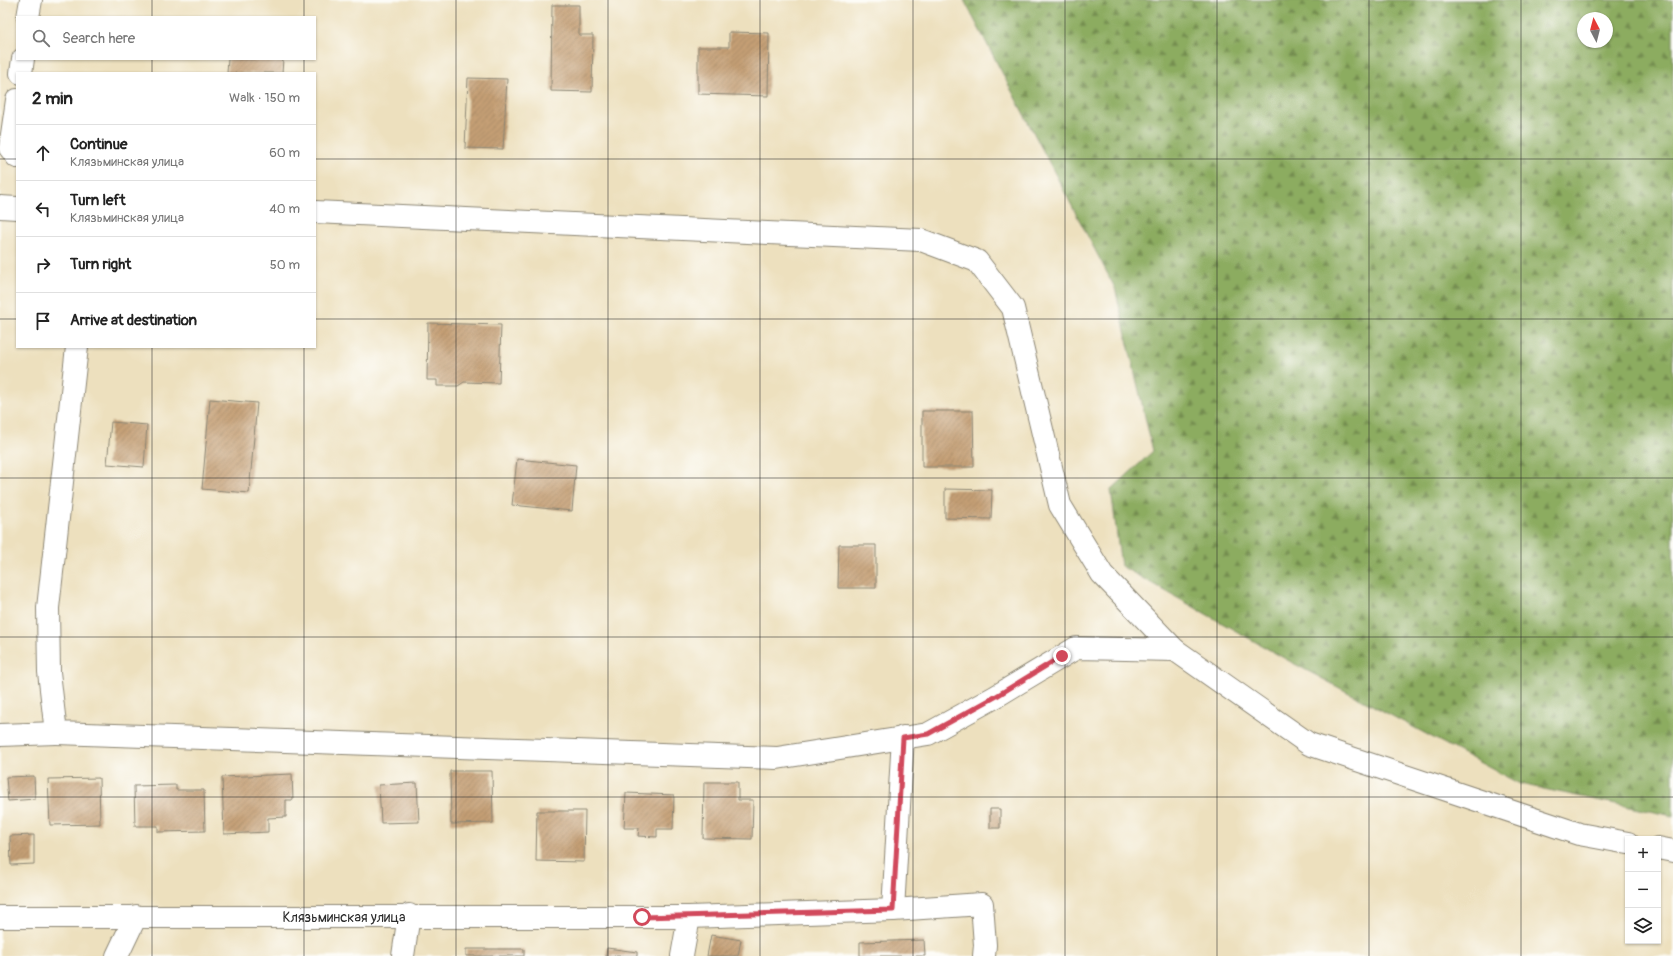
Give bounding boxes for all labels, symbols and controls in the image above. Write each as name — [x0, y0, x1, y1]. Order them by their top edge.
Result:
north arrow — [1577, 12, 1613, 48]
search box — [16, 16, 316, 60]
icon: search — [30, 27, 52, 49]
text: Search here — [62, 29, 135, 48]
text: 2 min — [32, 88, 73, 109]
text: Walk · 150 m — [229, 90, 300, 106]
text: Continue — [70, 135, 128, 154]
icon: ahead — [32, 142, 54, 164]
text: 60 m — [269, 145, 300, 161]
text: Клязьминская улица — [70, 154, 184, 170]
text: Turn left — [70, 191, 126, 210]
icon: left — [32, 198, 54, 220]
text: 40 m — [269, 201, 300, 217]
text: Клязьминская улица — [70, 210, 184, 226]
icon: right — [32, 254, 54, 276]
text: Turn right — [70, 255, 131, 274]
text: 50 m — [270, 257, 300, 273]
icon: arrive — [32, 310, 54, 332]
text: Arrive at destination — [70, 311, 197, 330]
route end — [1053, 647, 1071, 665]
map controls — [1625, 836, 1661, 944]
button: + — [1625, 836, 1661, 872]
button: − — [1625, 872, 1661, 908]
route start — [633, 908, 651, 926]
button: layers — [1625, 908, 1661, 944]
street label: Клязьминская улица — [282, 909, 406, 926]

